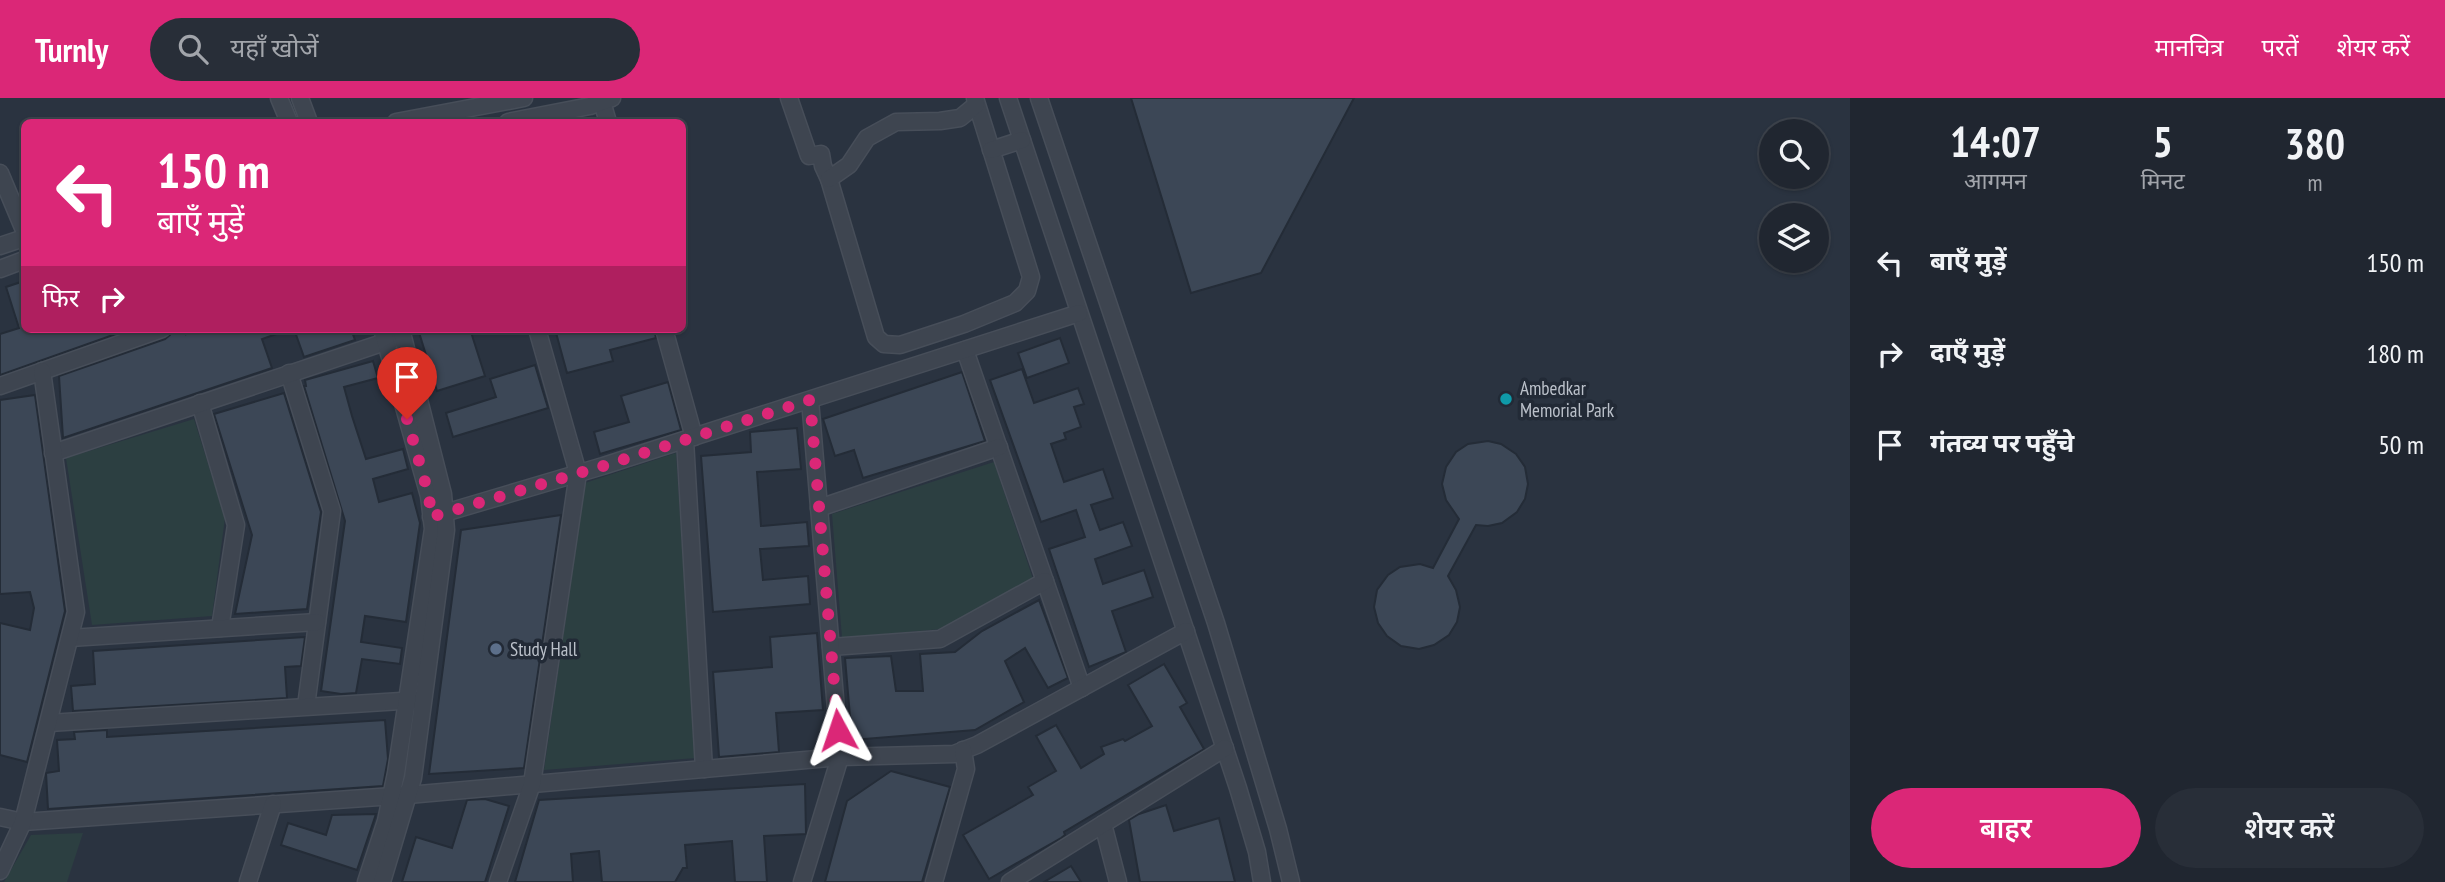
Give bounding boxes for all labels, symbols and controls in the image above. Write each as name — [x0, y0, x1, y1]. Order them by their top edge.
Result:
search box — [150, 18, 640, 81]
text: Turnly — [35, 28, 108, 71]
icon: search — [174, 30, 212, 68]
text: यहाँ खोजें — [230, 31, 319, 64]
text: मानचित्र — [2155, 32, 2223, 63]
text: परतें — [2261, 32, 2299, 63]
text: शेयर करें — [2337, 32, 2410, 63]
text: 14:07 — [1950, 114, 2041, 169]
text: 5 — [2153, 114, 2173, 169]
text: 380 — [2285, 116, 2345, 171]
map controls — [1759, 119, 1829, 273]
button: search — [1759, 119, 1829, 189]
text: 150 m — [157, 138, 270, 202]
icon: left — [42, 147, 133, 238]
text: आगमन — [1964, 166, 2027, 195]
text: मिनट — [2141, 166, 2185, 195]
text: m — [2307, 168, 2322, 197]
text: बाएँ मुड़ें — [157, 200, 244, 242]
button: layers — [1759, 203, 1829, 273]
icon: left — [1871, 244, 1909, 282]
text: बाएँ मुड़ें — [1930, 244, 2007, 277]
text: 150 m — [2366, 246, 2424, 279]
icon: right — [93, 280, 131, 318]
text: फिर — [42, 281, 79, 314]
icon: right — [1871, 335, 1909, 373]
text: दाएँ मुड़ें — [1930, 335, 2005, 368]
text: 180 m — [2366, 337, 2424, 370]
pin — [377, 347, 437, 419]
icon: arrive — [388, 358, 426, 396]
place label: Ambedkar Memorial Park — [1520, 376, 1615, 422]
marker: Ambedkar Memorial Park — [1498, 391, 1514, 407]
icon: arrive — [1871, 426, 1909, 464]
text: गंतव्य पर पहुँचे — [1930, 426, 2074, 459]
text: 50 m — [2378, 428, 2424, 461]
place label: Study Hall — [510, 637, 578, 661]
marker: Study Hall — [488, 641, 504, 657]
position arrow — [801, 693, 875, 767]
button: बाहर — [1871, 788, 2141, 868]
button: शेयर करें — [2155, 788, 2424, 868]

